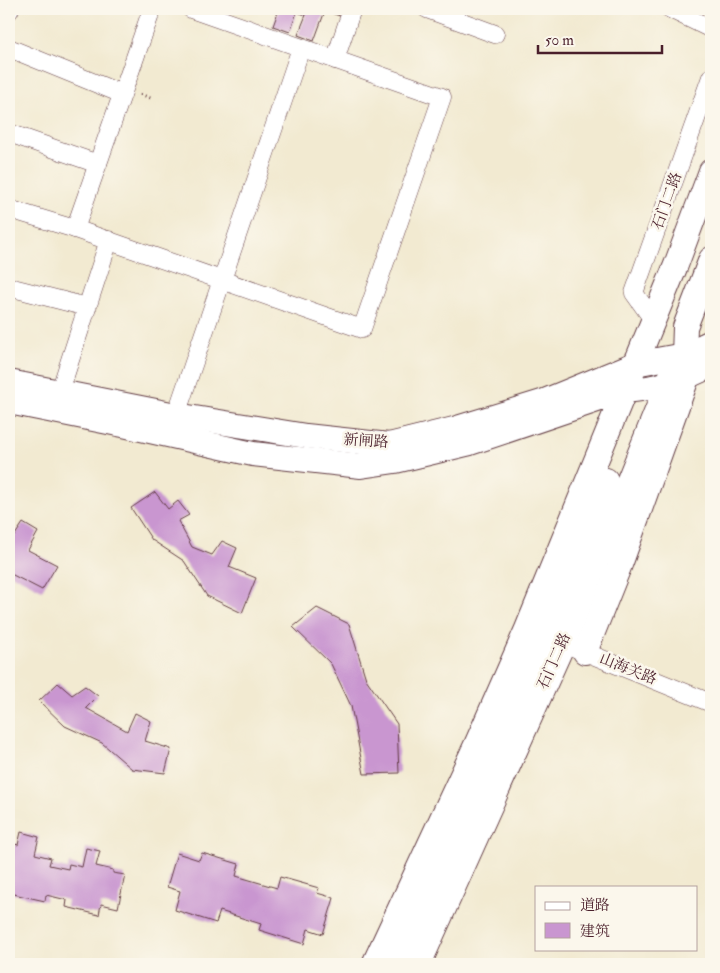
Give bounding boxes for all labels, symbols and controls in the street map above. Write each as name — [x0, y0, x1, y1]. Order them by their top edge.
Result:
scale bar — [538, 22, 661, 54]
text: 50 m — [545, 31, 574, 50]
street label: 石门二路 — [648, 170, 686, 232]
street label: 新闸路 — [343, 430, 389, 452]
street label: 石门二路 — [533, 630, 575, 692]
street label: 山海关路 — [597, 649, 659, 689]
legend — [535, 886, 698, 950]
text: 道路 — [580, 896, 610, 915]
text: 建筑 — [580, 922, 610, 941]

